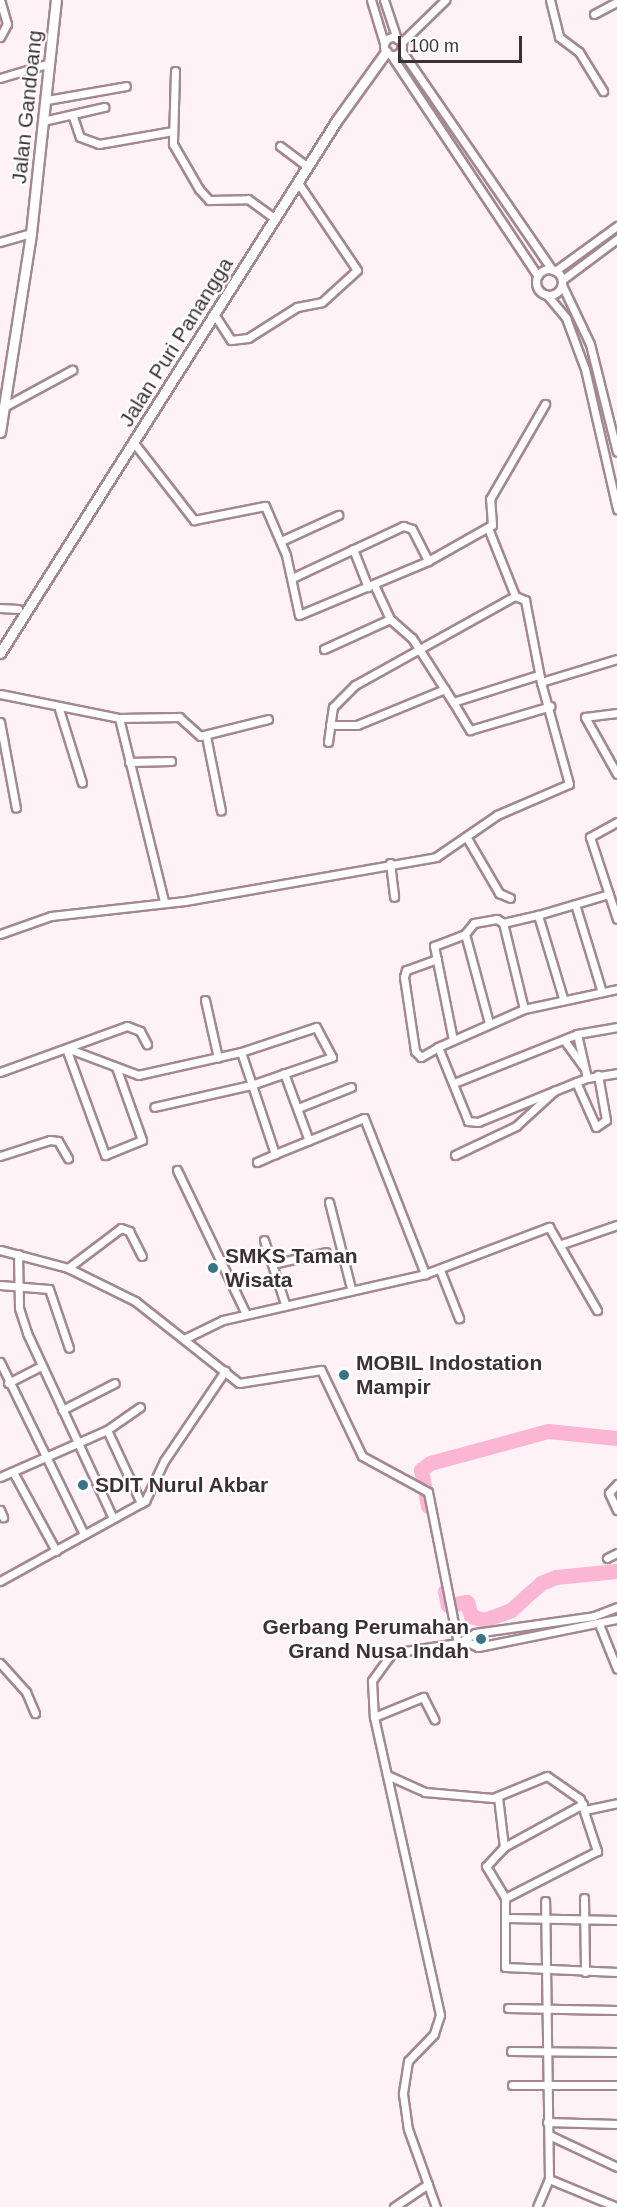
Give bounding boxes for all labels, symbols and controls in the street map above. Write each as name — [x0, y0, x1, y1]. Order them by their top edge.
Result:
scale bar — [401, 24, 526, 62]
street label: Jalan Gandoang — [6, 29, 48, 185]
text: 100 m — [409, 36, 459, 56]
street label: Jalan Puri Panangga — [114, 253, 238, 431]
place label: SMKS Taman Wisata — [225, 1243, 358, 1293]
marker: SMKS Taman Wisata — [206, 1261, 220, 1275]
place label: MOBIL Indostation Mampir — [356, 1350, 543, 1400]
marker: MOBIL Indostation Mampir — [337, 1368, 351, 1382]
place label: SDIT Nurul Akbar — [95, 1472, 269, 1498]
marker: SDIT Nurul Akbar — [76, 1478, 90, 1492]
place label: Gerbang Perumahan Grand Nusa Indah — [262, 1614, 469, 1664]
marker: Gerbang Perumahan Grand Nusa Indah — [474, 1632, 488, 1646]

